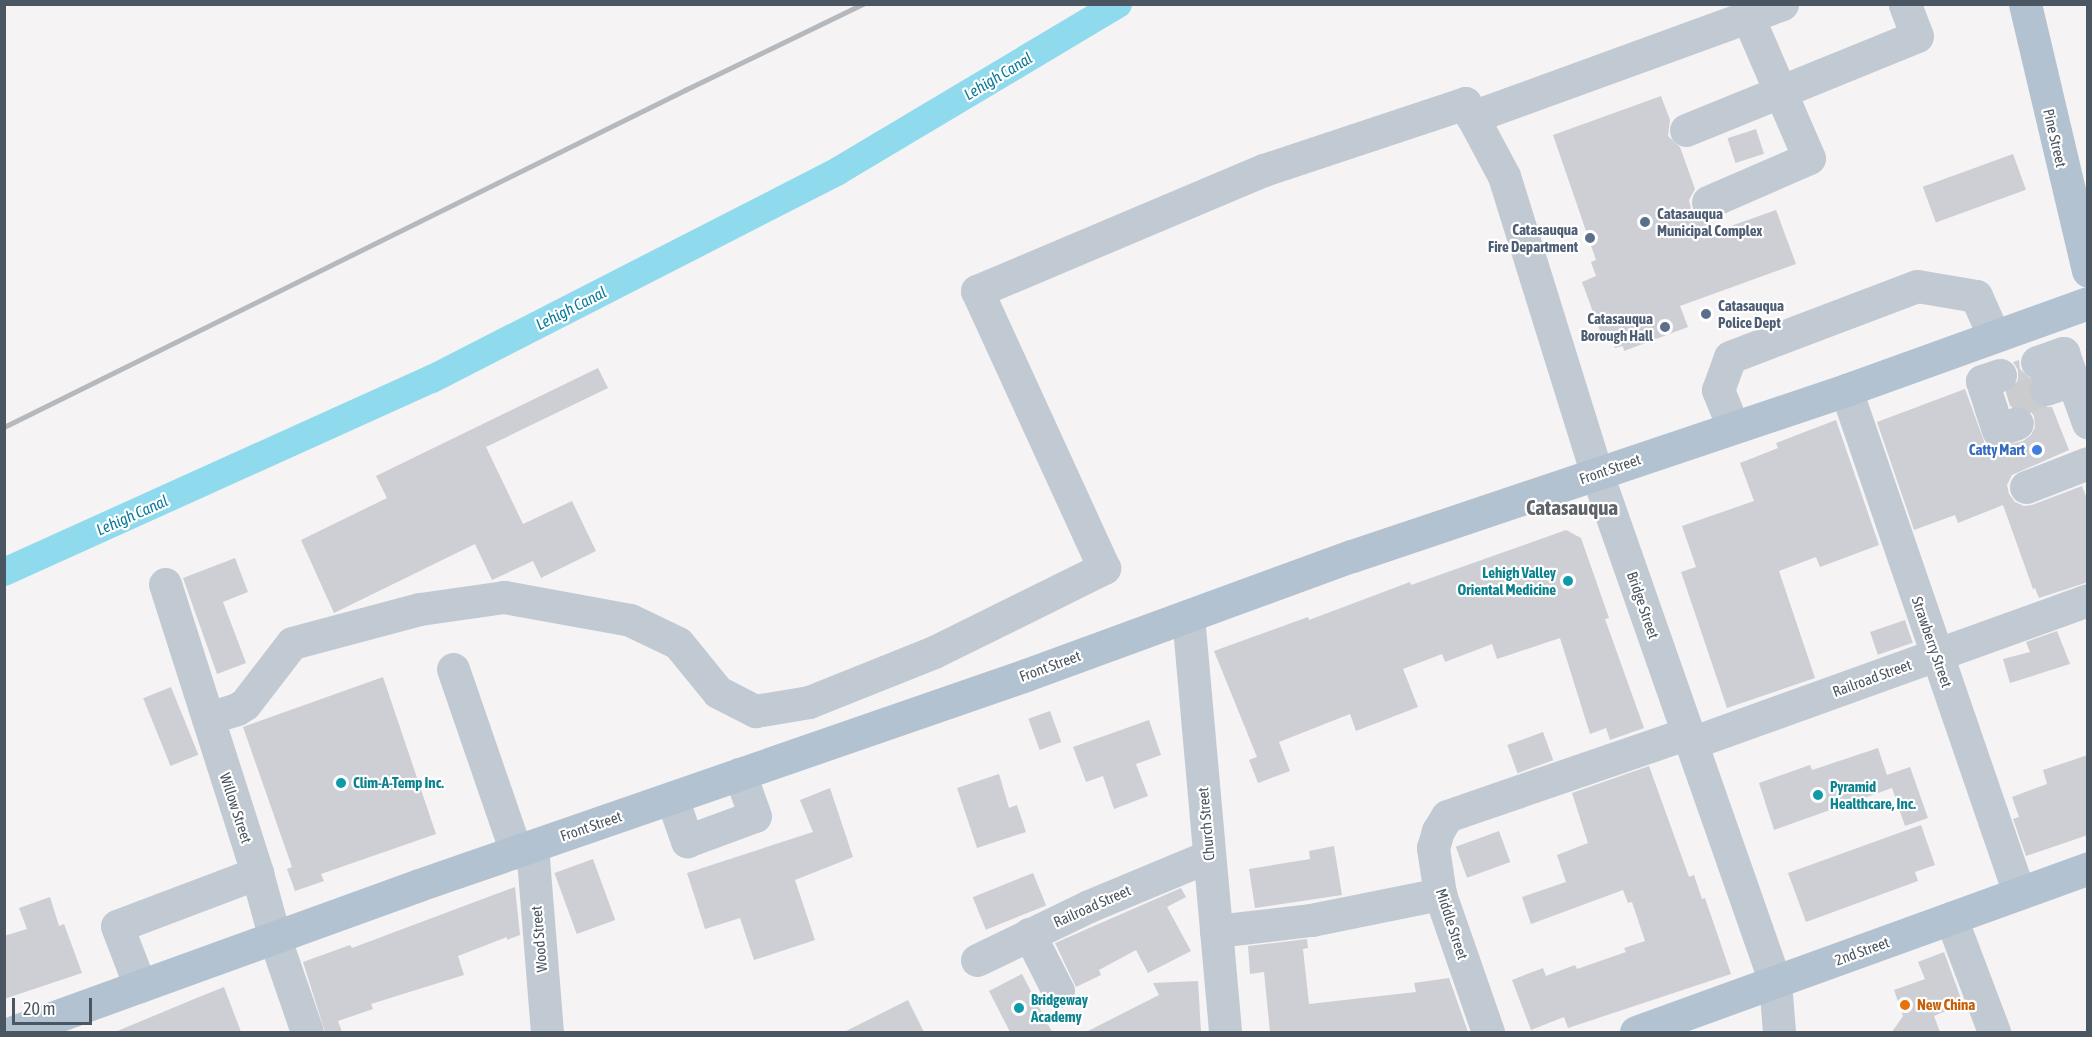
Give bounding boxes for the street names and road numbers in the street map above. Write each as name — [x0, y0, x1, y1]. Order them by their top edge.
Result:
street label: Pine Street — [2040, 107, 2070, 169]
street label: Front Street — [1577, 450, 1643, 488]
street label: Bridge Street — [1623, 569, 1663, 641]
street label: Strawberry Street — [1908, 594, 1956, 690]
street label: Front Street — [1017, 647, 1083, 685]
street label: Railroad Street — [1830, 655, 1914, 701]
street label: Willow Street — [216, 771, 256, 845]
street label: Church Street — [1194, 787, 1218, 861]
street label: Front Street — [558, 807, 624, 845]
street label: Railroad Street — [1051, 881, 1133, 931]
street label: Middle Street — [1432, 886, 1472, 962]
street label: Wood Street — [527, 905, 551, 973]
street label: 2nd Street — [1832, 933, 1892, 969]

